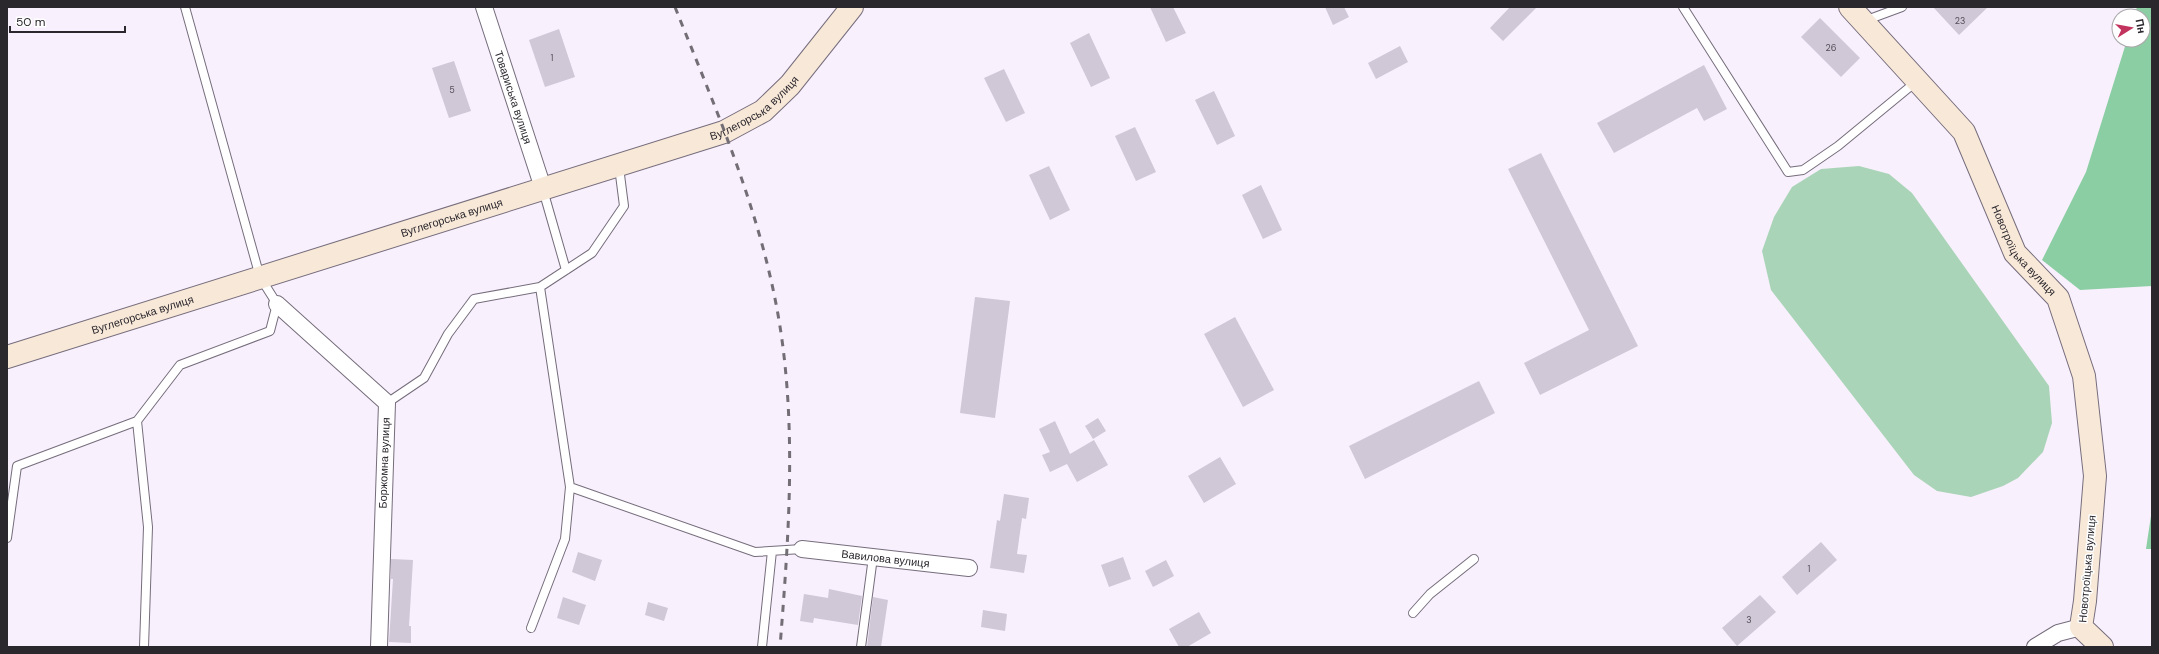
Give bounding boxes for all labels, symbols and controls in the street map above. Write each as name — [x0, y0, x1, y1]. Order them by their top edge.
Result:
scale bar — [10, 8, 125, 34]
north arrow — [2111, 8, 2151, 48]
text: 50 m — [16, 14, 45, 30]
house number: 23 — [1955, 15, 1965, 27]
text: Пн — [2133, 18, 2149, 35]
house number: 26 — [1826, 42, 1837, 54]
street label: Товариська вулиця — [492, 49, 535, 146]
house number: 1 — [551, 52, 554, 64]
street label: Вуглегорська вулиця — [708, 73, 802, 143]
house number: 5 — [449, 84, 455, 96]
street label: Вуглегорська вулиця — [399, 195, 504, 240]
street label: Новотроїцька вулиця — [1989, 203, 2059, 299]
street label: Вуглегорська вулиця — [90, 292, 195, 337]
street label: Боржомна вулиця — [375, 417, 393, 509]
street label: Новотроїцька вулиця — [2075, 515, 2099, 623]
street label: Вавилова вулиця — [841, 547, 930, 570]
house number: 1 — [1808, 563, 1811, 575]
house number: 3 — [1746, 614, 1752, 626]

